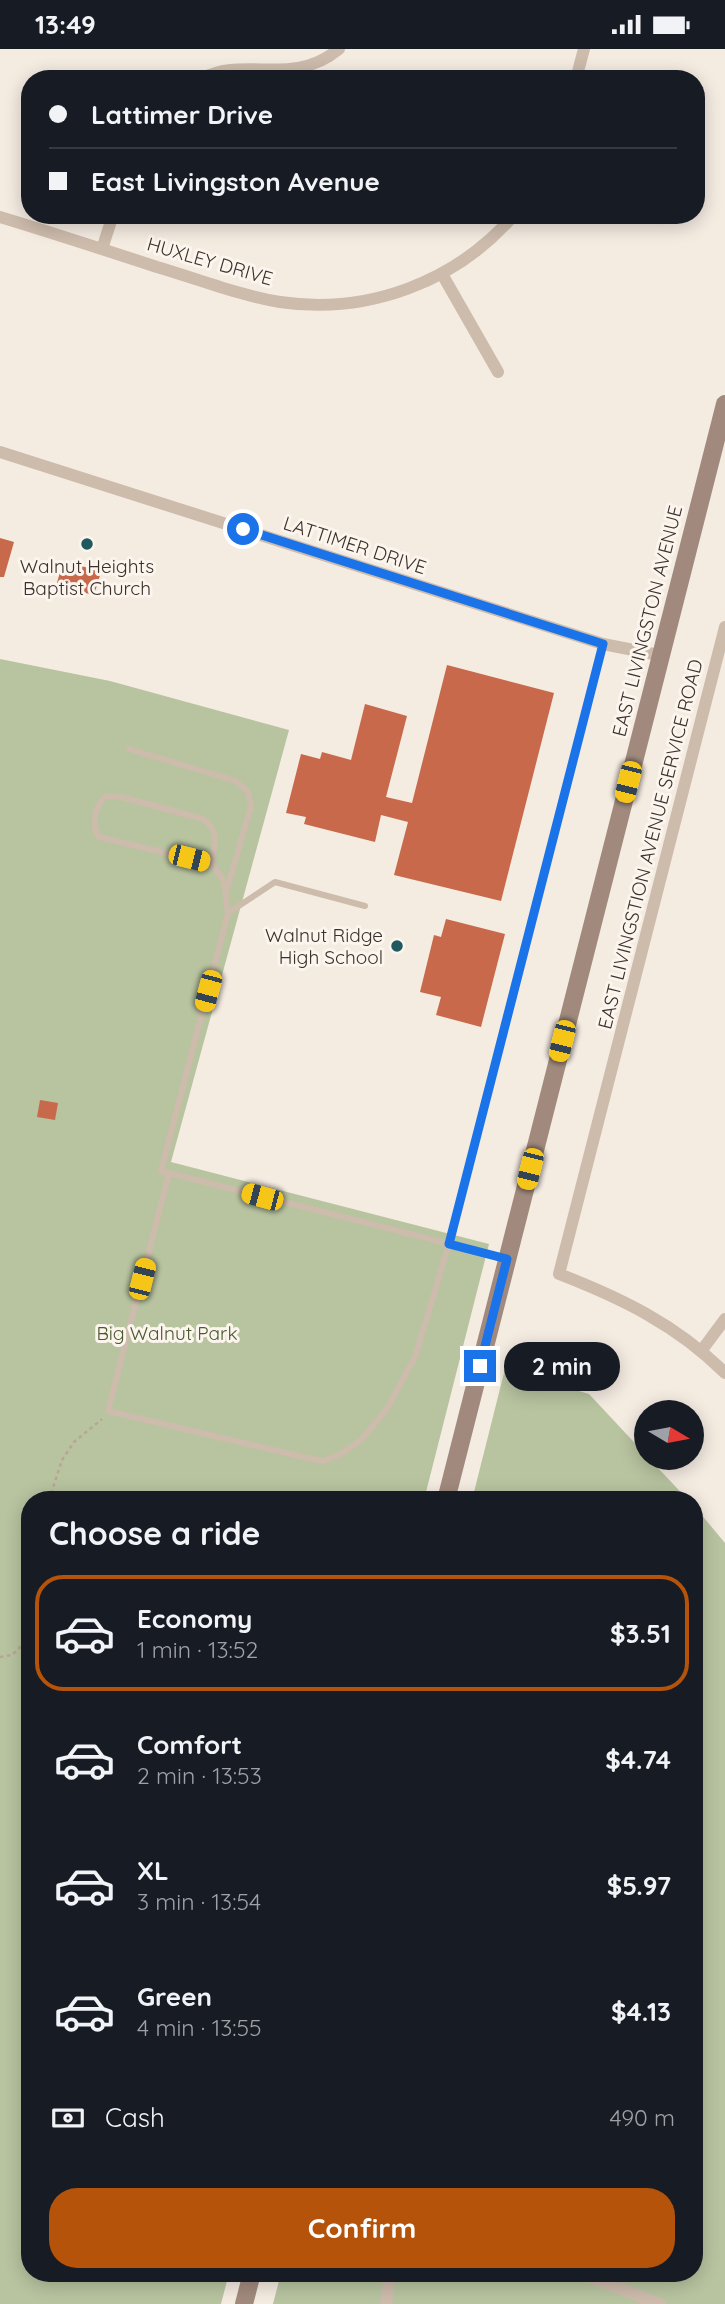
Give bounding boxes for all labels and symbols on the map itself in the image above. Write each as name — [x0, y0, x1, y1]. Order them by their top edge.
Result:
street label: HUXLEY DRIVE — [144, 232, 276, 290]
street label: EAST LIVINGSTON AVENUE — [607, 503, 687, 739]
street label: LATTIMER DRIVE — [281, 511, 429, 579]
route start — [227, 513, 259, 545]
marker: Walnut Heights Baptist Church — [79, 536, 95, 552]
place label: Walnut Heights Baptist Church — [20, 554, 154, 600]
street label: EAST LIVINGSTION AVENUE SERVICE ROAD — [592, 657, 708, 1031]
car — [613, 759, 644, 805]
car — [167, 843, 212, 873]
place label: Walnut Ridge High School — [265, 923, 383, 969]
marker: Walnut Ridge High School — [389, 938, 405, 954]
car — [193, 968, 224, 1014]
car — [547, 1018, 578, 1064]
car — [515, 1146, 546, 1192]
car — [239, 1181, 286, 1213]
car — [127, 1256, 158, 1302]
park label: Big Walnut Park — [96, 1321, 238, 1345]
callout: 2 min — [504, 1341, 620, 1391]
route end — [464, 1350, 496, 1382]
north arrow — [634, 1400, 704, 1470]

